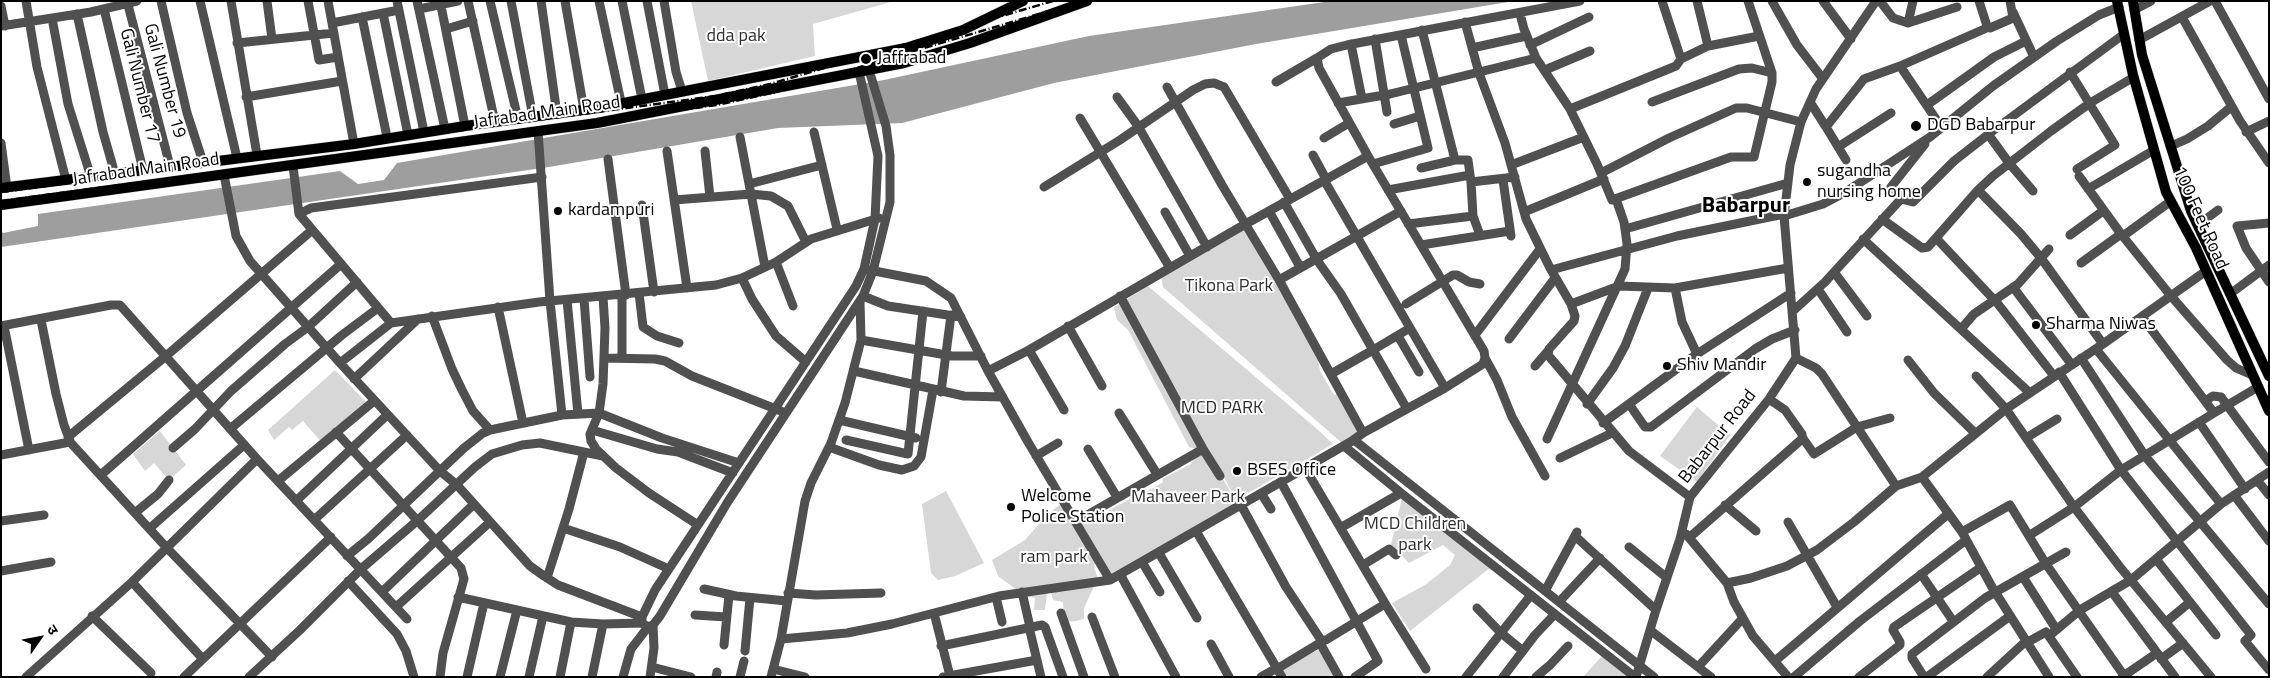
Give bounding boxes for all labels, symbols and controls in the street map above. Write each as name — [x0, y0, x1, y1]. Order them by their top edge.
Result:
street label: Gali Number 19 — [138, 21, 190, 141]
street label: Gali Number 17 — [114, 26, 164, 146]
park label: dda pak — [706, 26, 766, 48]
place label: Jaffrabad — [877, 48, 946, 70]
marker: Jaffrabad — [859, 52, 873, 66]
street label: Jafrabad Main Road — [472, 92, 622, 134]
place label: DGD Babarpur — [1927, 115, 2035, 137]
marker: DGD Babarpur — [1909, 119, 1923, 133]
street label: Jafrabad Main Road — [71, 149, 221, 191]
place label: sugandha nursing home — [1817, 161, 1921, 203]
street label: 100 Feet Road — [2168, 163, 2232, 273]
marker: sugandha nursing home — [1801, 176, 1813, 188]
district label: Babarpur — [1702, 194, 1790, 220]
place label: kardampuri — [568, 200, 654, 222]
marker: kardampuri — [552, 205, 564, 217]
park label: Tikona Park — [1185, 276, 1273, 298]
place label: Sharma Niwas — [2046, 314, 2156, 336]
marker: Sharma Niwas — [2030, 319, 2042, 331]
place label: Shiv Mandir — [1677, 355, 1766, 377]
marker: Shiv Mandir — [1661, 360, 1673, 372]
street label: Babarpur Road — [1675, 386, 1761, 488]
park label: MCD PARK — [1181, 398, 1263, 420]
place label: BSES Office — [1247, 460, 1336, 482]
marker: BSES Office — [1231, 465, 1243, 477]
place label: Welcome Police Station — [1021, 486, 1124, 528]
park label: Mahaveer Park — [1131, 487, 1245, 509]
marker: Welcome Police Station — [1005, 501, 1017, 513]
park label: MCD Children park — [1364, 514, 1466, 556]
park label: ram park — [1020, 547, 1088, 569]
north arrow — [15, 613, 65, 663]
text: उ — [42, 620, 64, 639]

